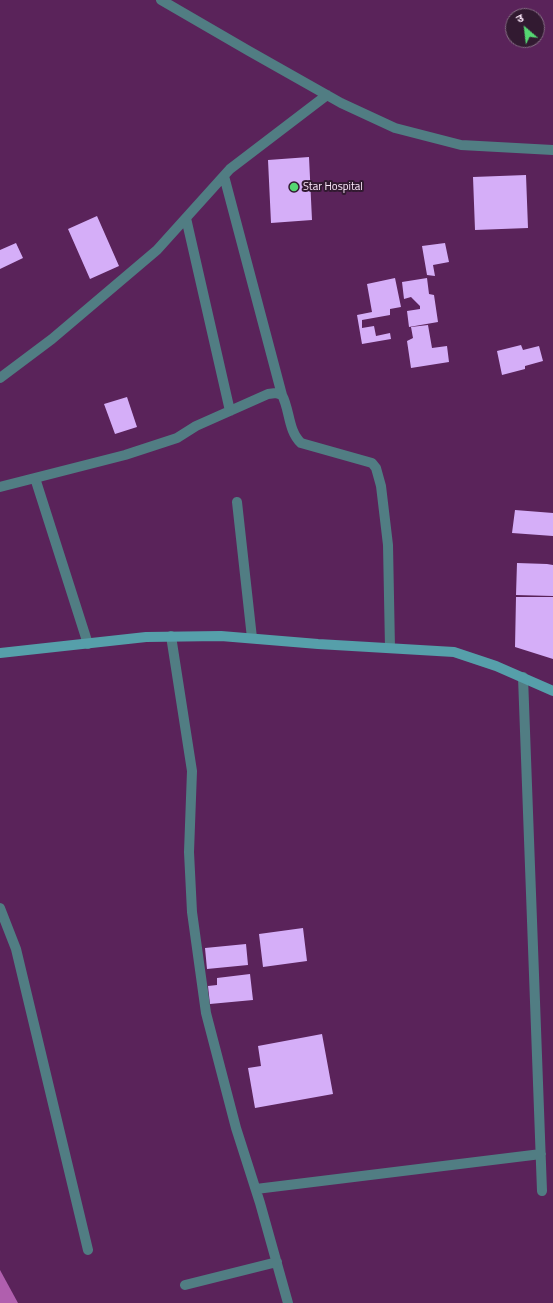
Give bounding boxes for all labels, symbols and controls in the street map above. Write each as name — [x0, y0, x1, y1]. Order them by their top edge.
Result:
north arrow — [505, 8, 545, 48]
text: उ — [513, 10, 526, 27]
place label: Star Hospital — [303, 180, 363, 194]
marker: Star Hospital — [288, 181, 300, 193]

